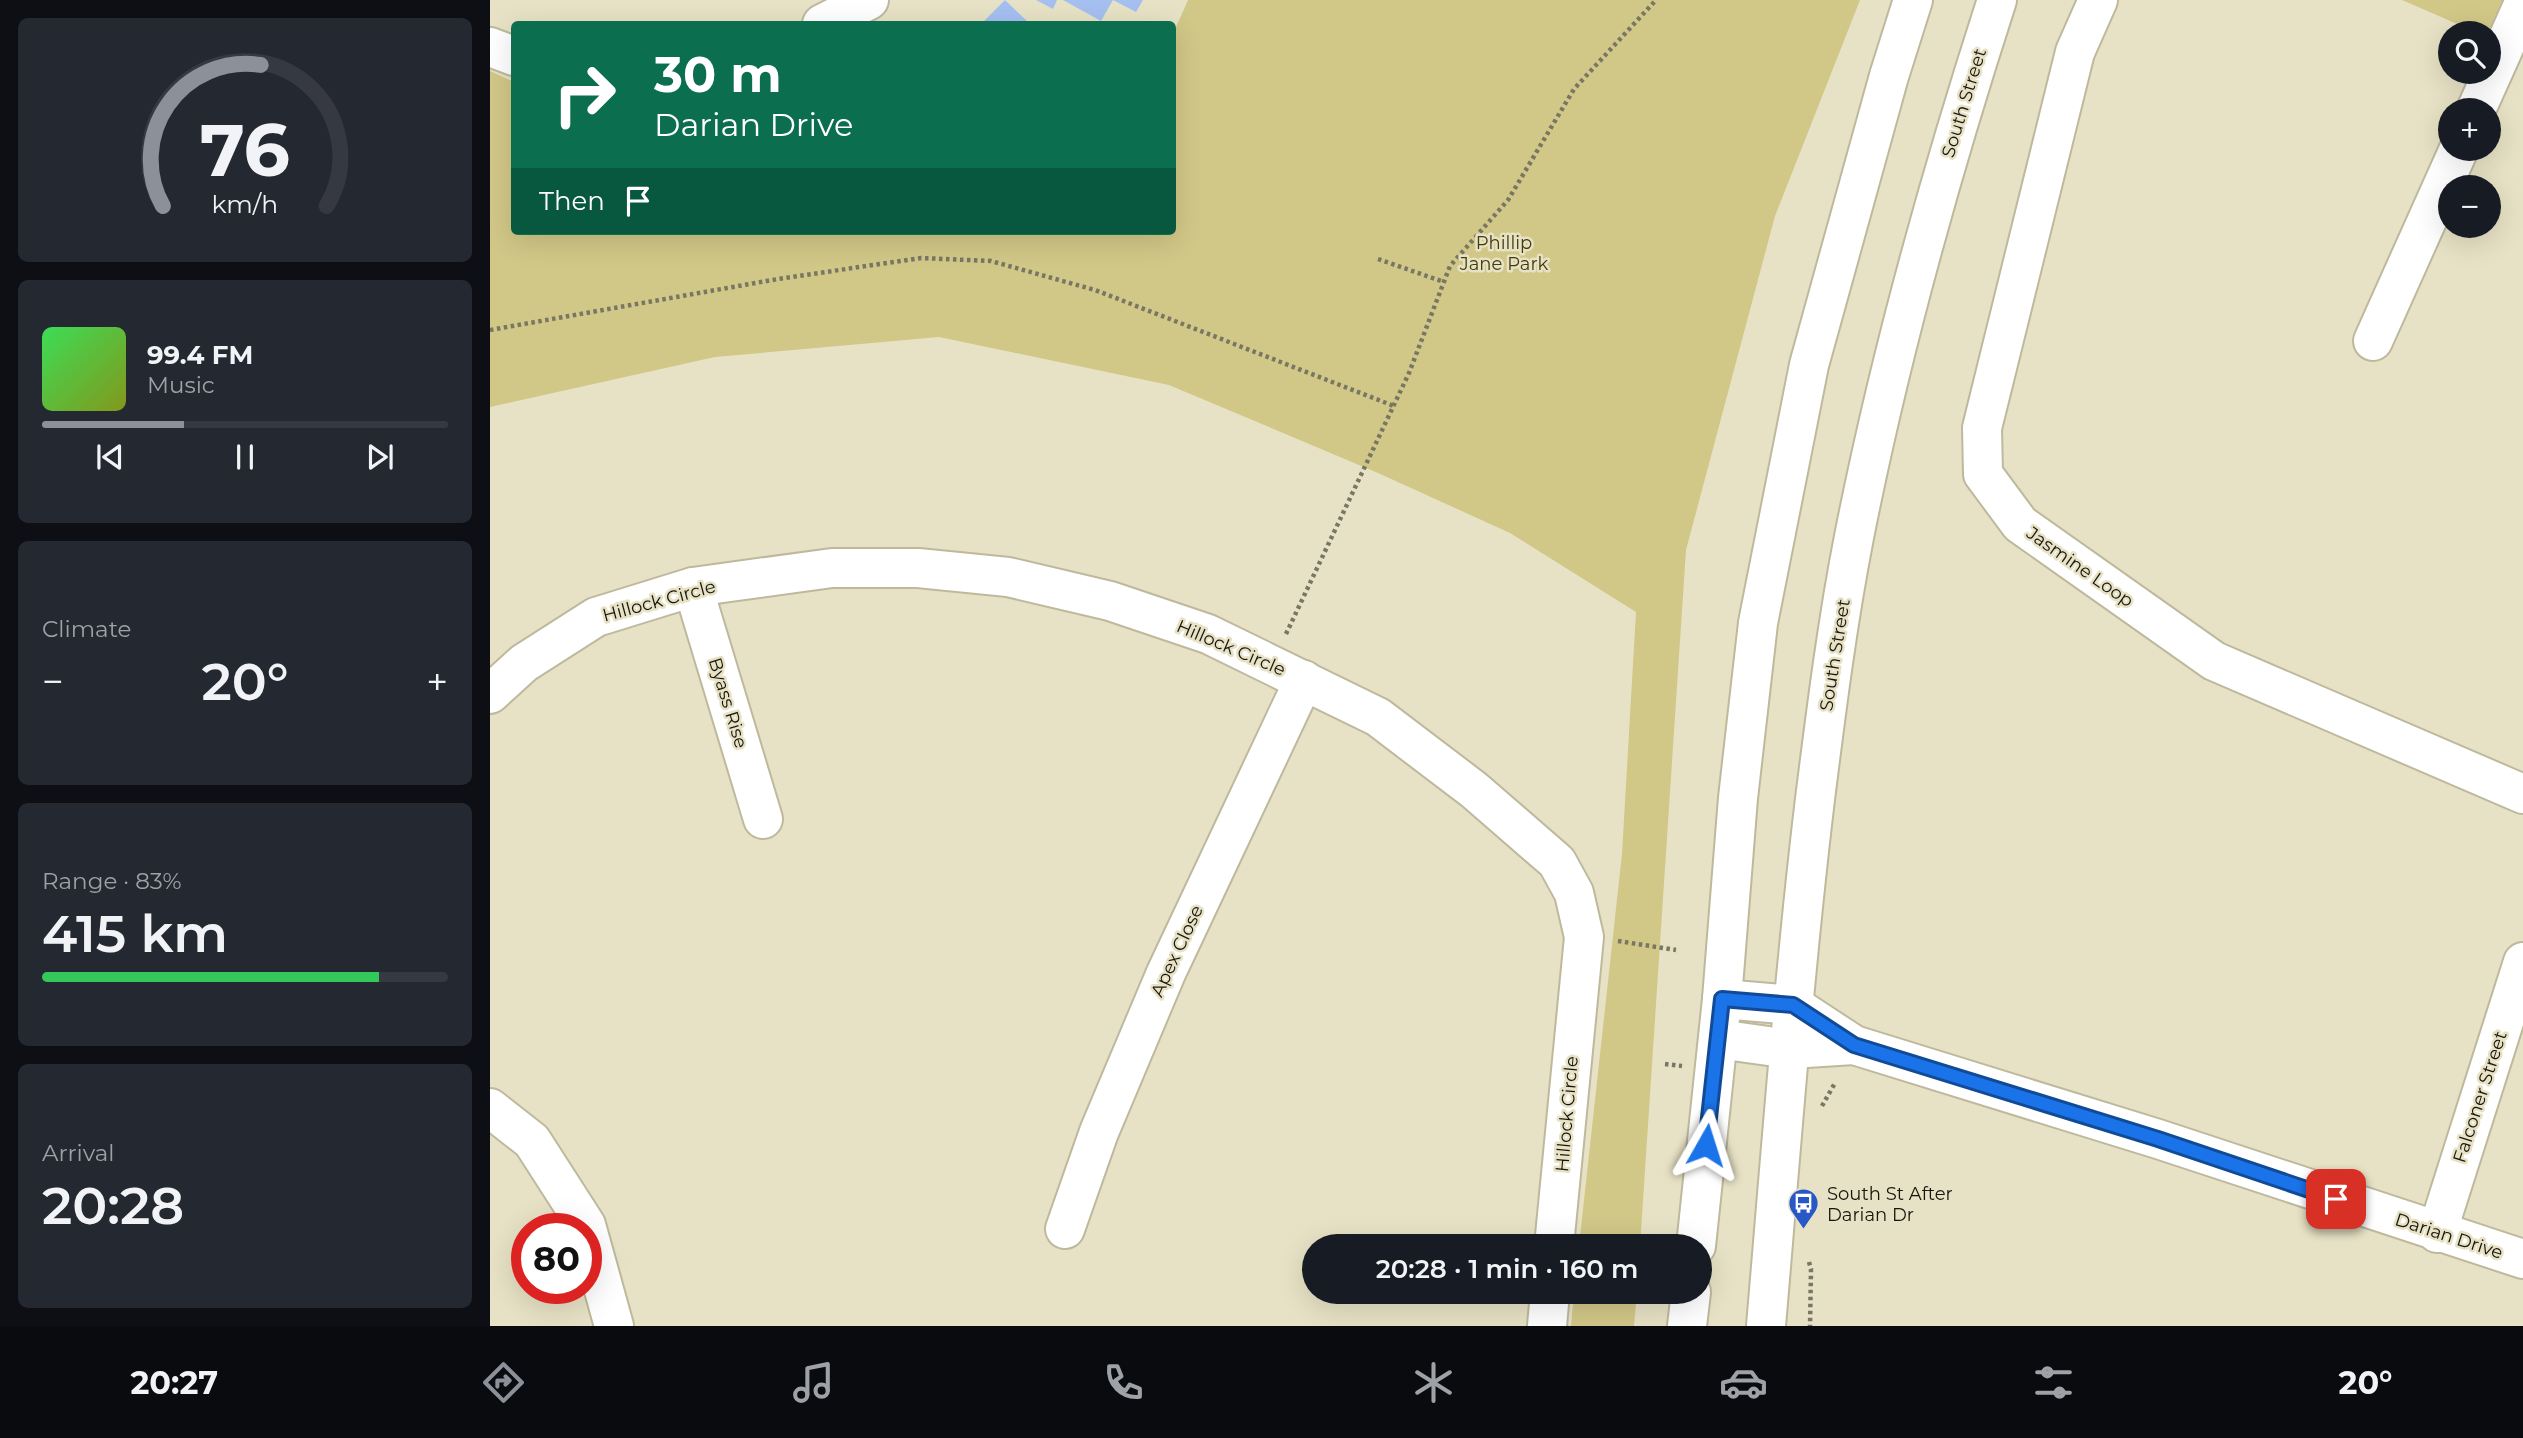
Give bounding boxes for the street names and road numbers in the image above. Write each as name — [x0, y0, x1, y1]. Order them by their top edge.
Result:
street label: South Street — [1937, 46, 1991, 160]
street label: Jasmine Loop — [2022, 521, 2138, 612]
street label: Hillock Circle — [600, 575, 718, 627]
street label: South Street — [1815, 597, 1855, 713]
street label: Hillock Circle — [1173, 615, 1289, 681]
street label: Byass Rise — [704, 655, 752, 751]
street label: Apex Close — [1146, 902, 1208, 1000]
street label: Falconer Street — [2448, 1028, 2512, 1166]
street label: Hillock Circle — [1551, 1055, 1583, 1173]
street label: Darian Drive — [2392, 1208, 2506, 1264]

